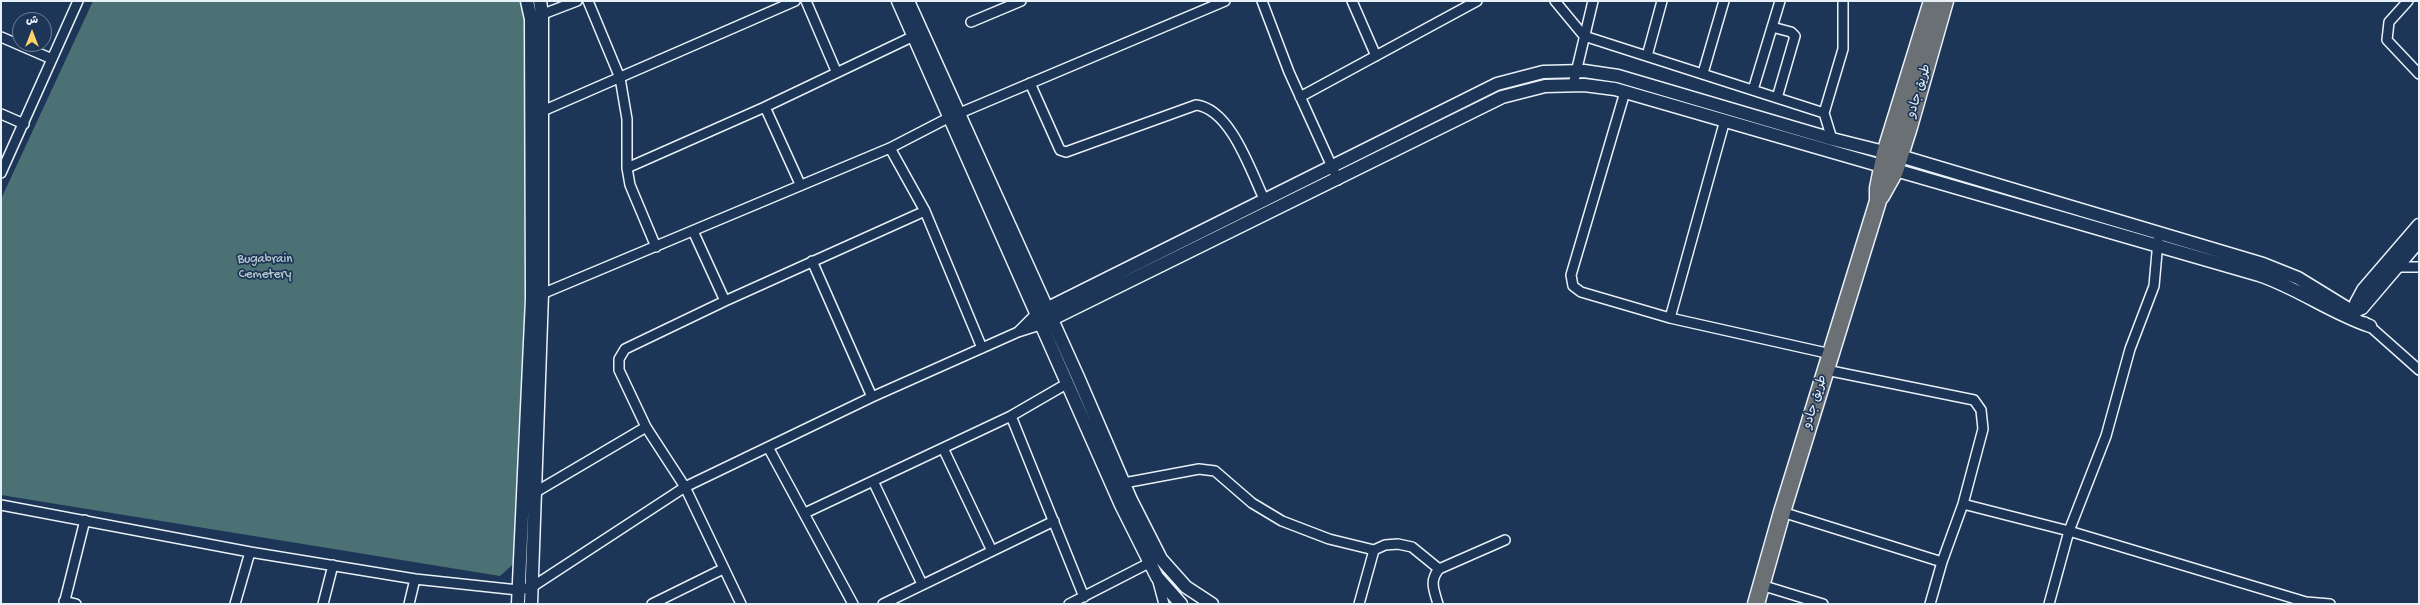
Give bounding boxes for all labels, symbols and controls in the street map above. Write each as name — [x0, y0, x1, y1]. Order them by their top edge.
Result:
north arrow — [12, 12, 52, 52]
text: ش — [26, 15, 38, 27]
street label: طريق جادو — [1904, 62, 1936, 120]
park label: Bugabrain Cemetery — [237, 252, 293, 283]
street label: طريق جادو — [1800, 373, 1832, 431]

